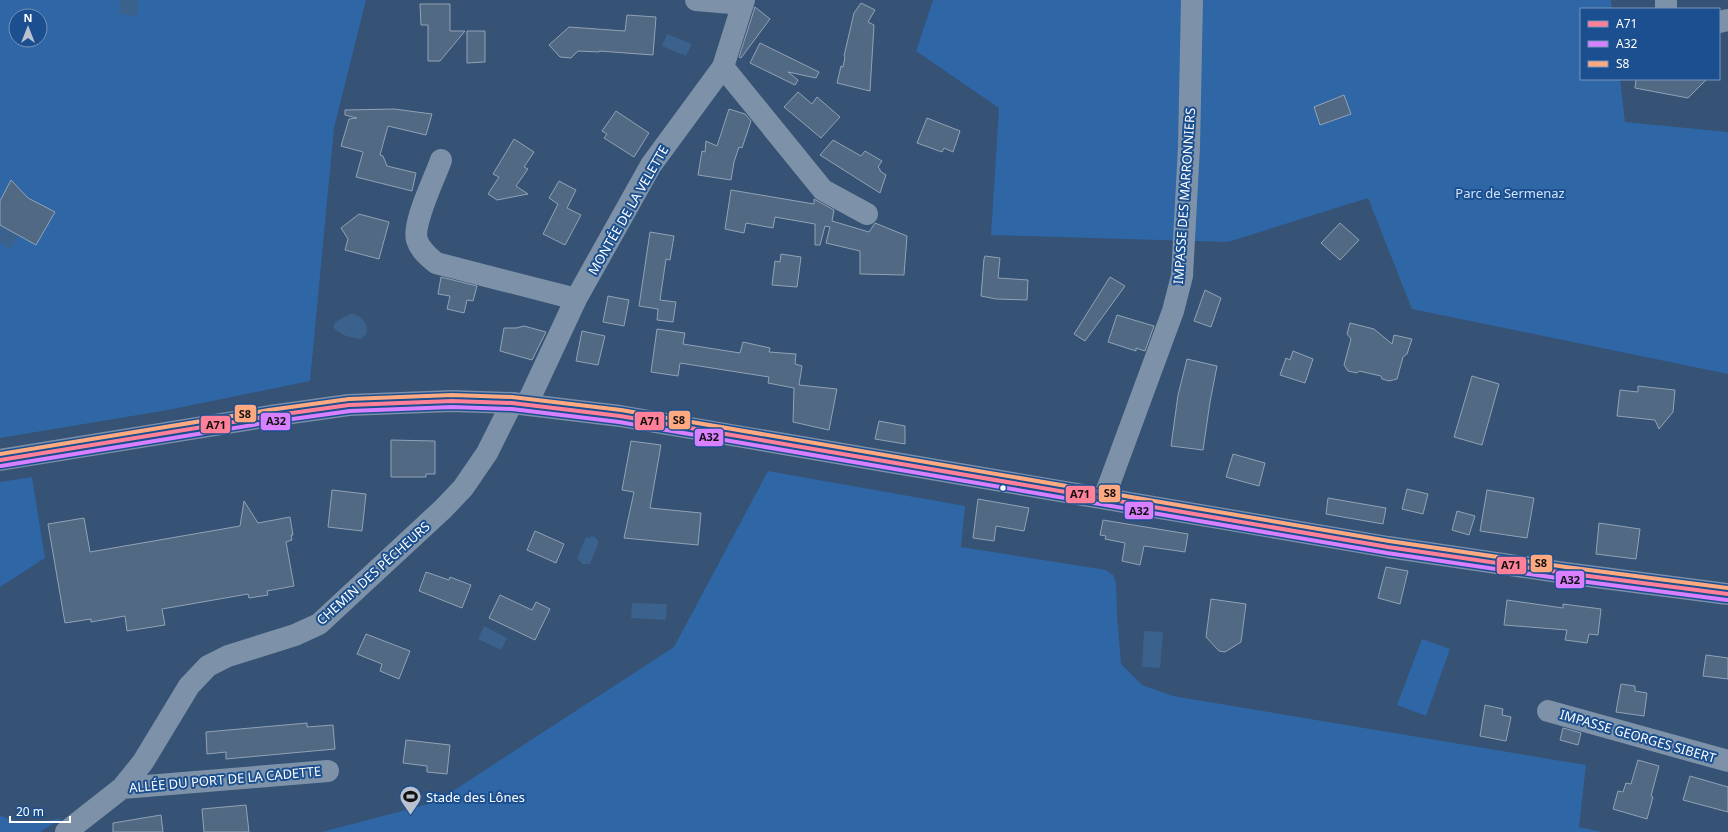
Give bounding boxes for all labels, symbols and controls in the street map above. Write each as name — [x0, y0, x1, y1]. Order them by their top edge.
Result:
north arrow — [8, 8, 48, 48]
legend — [1580, 8, 1720, 80]
text: N — [24, 10, 32, 25]
text: A71 — [1616, 15, 1637, 32]
text: A32 — [1616, 35, 1638, 52]
text: S8 — [1616, 55, 1630, 72]
street label: IMPASSE DES MARRONNIERS — [1169, 107, 1199, 285]
street label: MONTÉE DE LA VELETTE — [584, 142, 672, 278]
park label: Parc de Sermenaz — [1455, 184, 1565, 202]
line badge: S8 — [234, 404, 257, 423]
text: S8 — [239, 406, 251, 421]
line badge: S8 — [668, 410, 691, 430]
line badge: A71 — [634, 411, 665, 431]
line badge: A32 — [260, 412, 291, 431]
text: S8 — [673, 412, 685, 427]
text: A32 — [266, 413, 286, 428]
text: A71 — [640, 413, 660, 428]
line badge: A71 — [200, 415, 231, 434]
text: A71 — [206, 417, 226, 432]
line badge: A32 — [694, 428, 724, 447]
text: A32 — [699, 429, 719, 444]
unlabelled marker — [998, 483, 1008, 493]
line badge: S8 — [1098, 484, 1121, 503]
line badge: A71 — [1065, 485, 1096, 504]
text: S8 — [1104, 485, 1116, 500]
text: A71 — [1070, 486, 1090, 501]
line badge: A32 — [1124, 501, 1154, 520]
text: A32 — [1129, 503, 1149, 518]
street label: CHEMIN DES PÊCHEURS — [312, 517, 434, 629]
line badge: S8 — [1530, 554, 1553, 573]
text: S8 — [1535, 555, 1547, 570]
line badge: A71 — [1496, 556, 1527, 575]
text: A71 — [1501, 557, 1521, 572]
line badge: A32 — [1555, 570, 1585, 589]
text: A32 — [1560, 572, 1580, 587]
street label: IMPASSE GEORGES SIBERT — [1558, 705, 1719, 767]
street label: ALLÉE DU PORT DE LA CADETTE — [128, 762, 322, 796]
sports icon: Stade des Lônes — [397, 784, 423, 817]
place label: Stade des Lônes — [426, 788, 525, 806]
scale bar — [10, 798, 70, 824]
text: 20 m — [16, 803, 44, 820]

